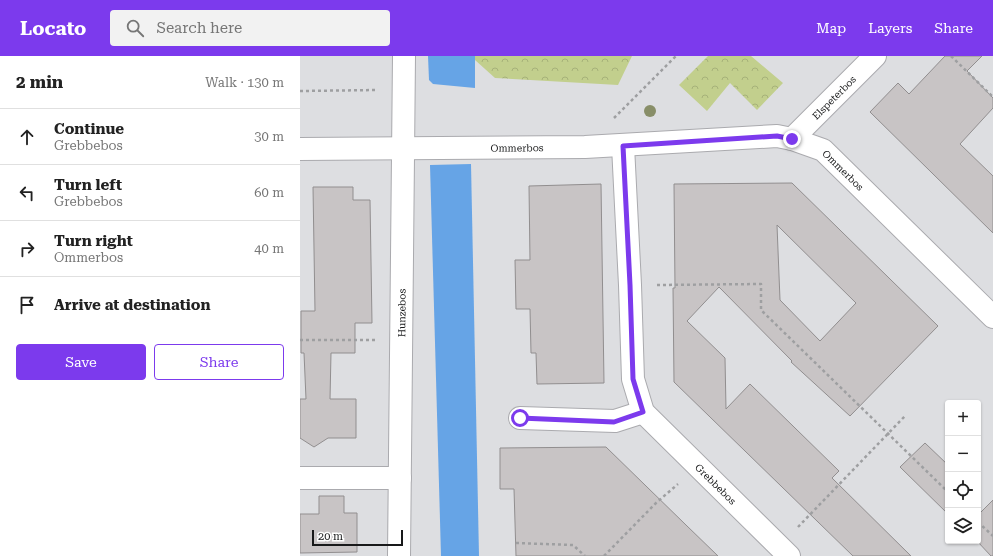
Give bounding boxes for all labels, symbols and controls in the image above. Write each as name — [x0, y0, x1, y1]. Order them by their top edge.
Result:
search box — [110, 10, 390, 46]
text: Locato — [20, 17, 86, 40]
icon: search — [124, 17, 146, 39]
text: Search here — [156, 19, 242, 37]
text: Map — [816, 20, 846, 36]
text: Layers — [868, 20, 912, 36]
text: Share — [934, 20, 973, 36]
text: 2 min — [16, 72, 63, 92]
street label: Elspeterbos — [810, 73, 858, 121]
text: Walk · 130 m — [205, 75, 284, 90]
text: Continue — [54, 120, 124, 138]
icon: ahead — [16, 126, 38, 148]
text: 30 m — [254, 129, 284, 144]
route end — [783, 130, 801, 148]
text: Grebbebos — [54, 138, 123, 153]
street label: Ommerbos — [490, 142, 544, 153]
street label: Ommerbos — [821, 147, 866, 193]
text: Turn left — [54, 176, 122, 194]
icon: left — [16, 182, 38, 204]
text: 60 m — [254, 185, 284, 200]
text: Grebbebos — [54, 194, 123, 209]
text: Turn right — [54, 232, 133, 250]
icon: right — [16, 238, 38, 260]
text: 40 m — [254, 241, 284, 256]
text: Ommerbos — [54, 250, 123, 265]
street label: Hunzebos — [396, 288, 407, 337]
icon: arrive — [16, 294, 38, 316]
text: Arrive at destination — [54, 296, 210, 314]
button: Save — [16, 344, 146, 380]
button: Share — [154, 344, 284, 380]
map controls — [945, 400, 981, 544]
button: + — [945, 400, 981, 436]
route start — [511, 409, 529, 427]
button: − — [945, 436, 981, 472]
street label: Grebbebos — [693, 461, 739, 506]
button: locate — [945, 472, 981, 508]
button: layers — [945, 508, 981, 544]
scale bar — [312, 528, 403, 547]
text: 20 m — [318, 530, 343, 543]

